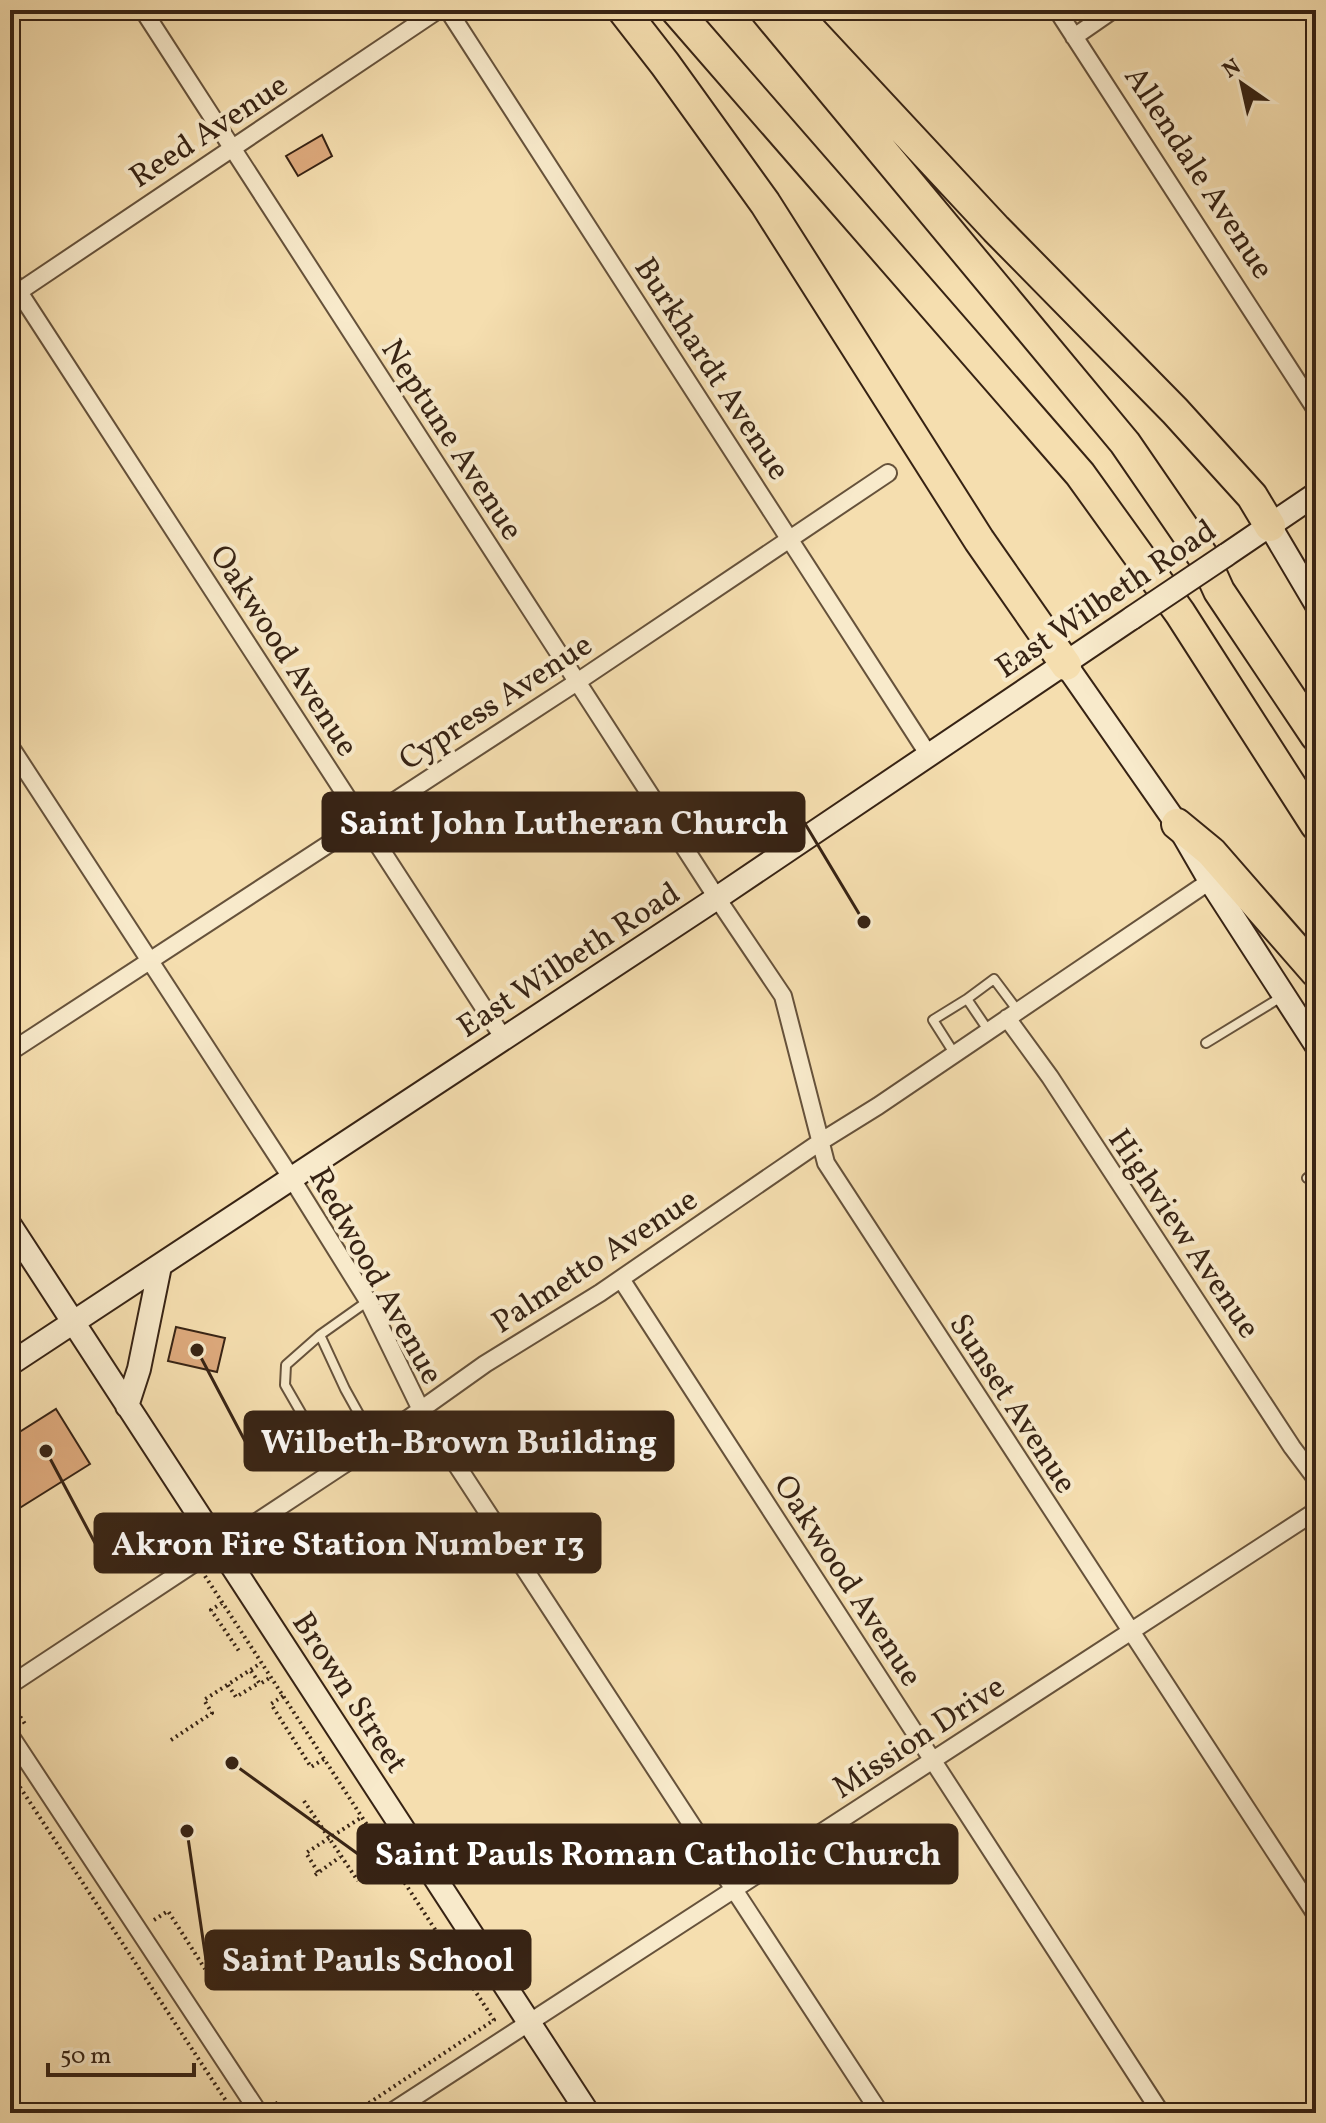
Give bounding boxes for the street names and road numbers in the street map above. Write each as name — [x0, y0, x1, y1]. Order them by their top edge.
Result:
street label: Allendale Avenue — [1112, 59, 1283, 289]
street label: Reed Avenue — [122, 65, 297, 200]
street label: Burkhardt Avenue — [622, 250, 799, 490]
street label: Neptune Avenue — [369, 331, 532, 550]
street label: East Wilbeth Road — [988, 510, 1226, 691]
street label: Oakwood Avenue — [197, 537, 367, 766]
street label: Cypress Avenue — [391, 625, 602, 783]
street label: East Wilbeth Road — [450, 873, 690, 1050]
street label: Highview Avenue — [1096, 1121, 1269, 1348]
street label: Redwood Avenue — [296, 1160, 452, 1393]
street label: Palmetto Avenue — [484, 1179, 707, 1346]
street label: Sunset Avenue — [937, 1306, 1086, 1503]
street label: Oakwood Avenue — [761, 1467, 931, 1696]
street label: Brown Street — [280, 1604, 417, 1783]
street label: Mission Drive — [825, 1666, 1014, 1811]

